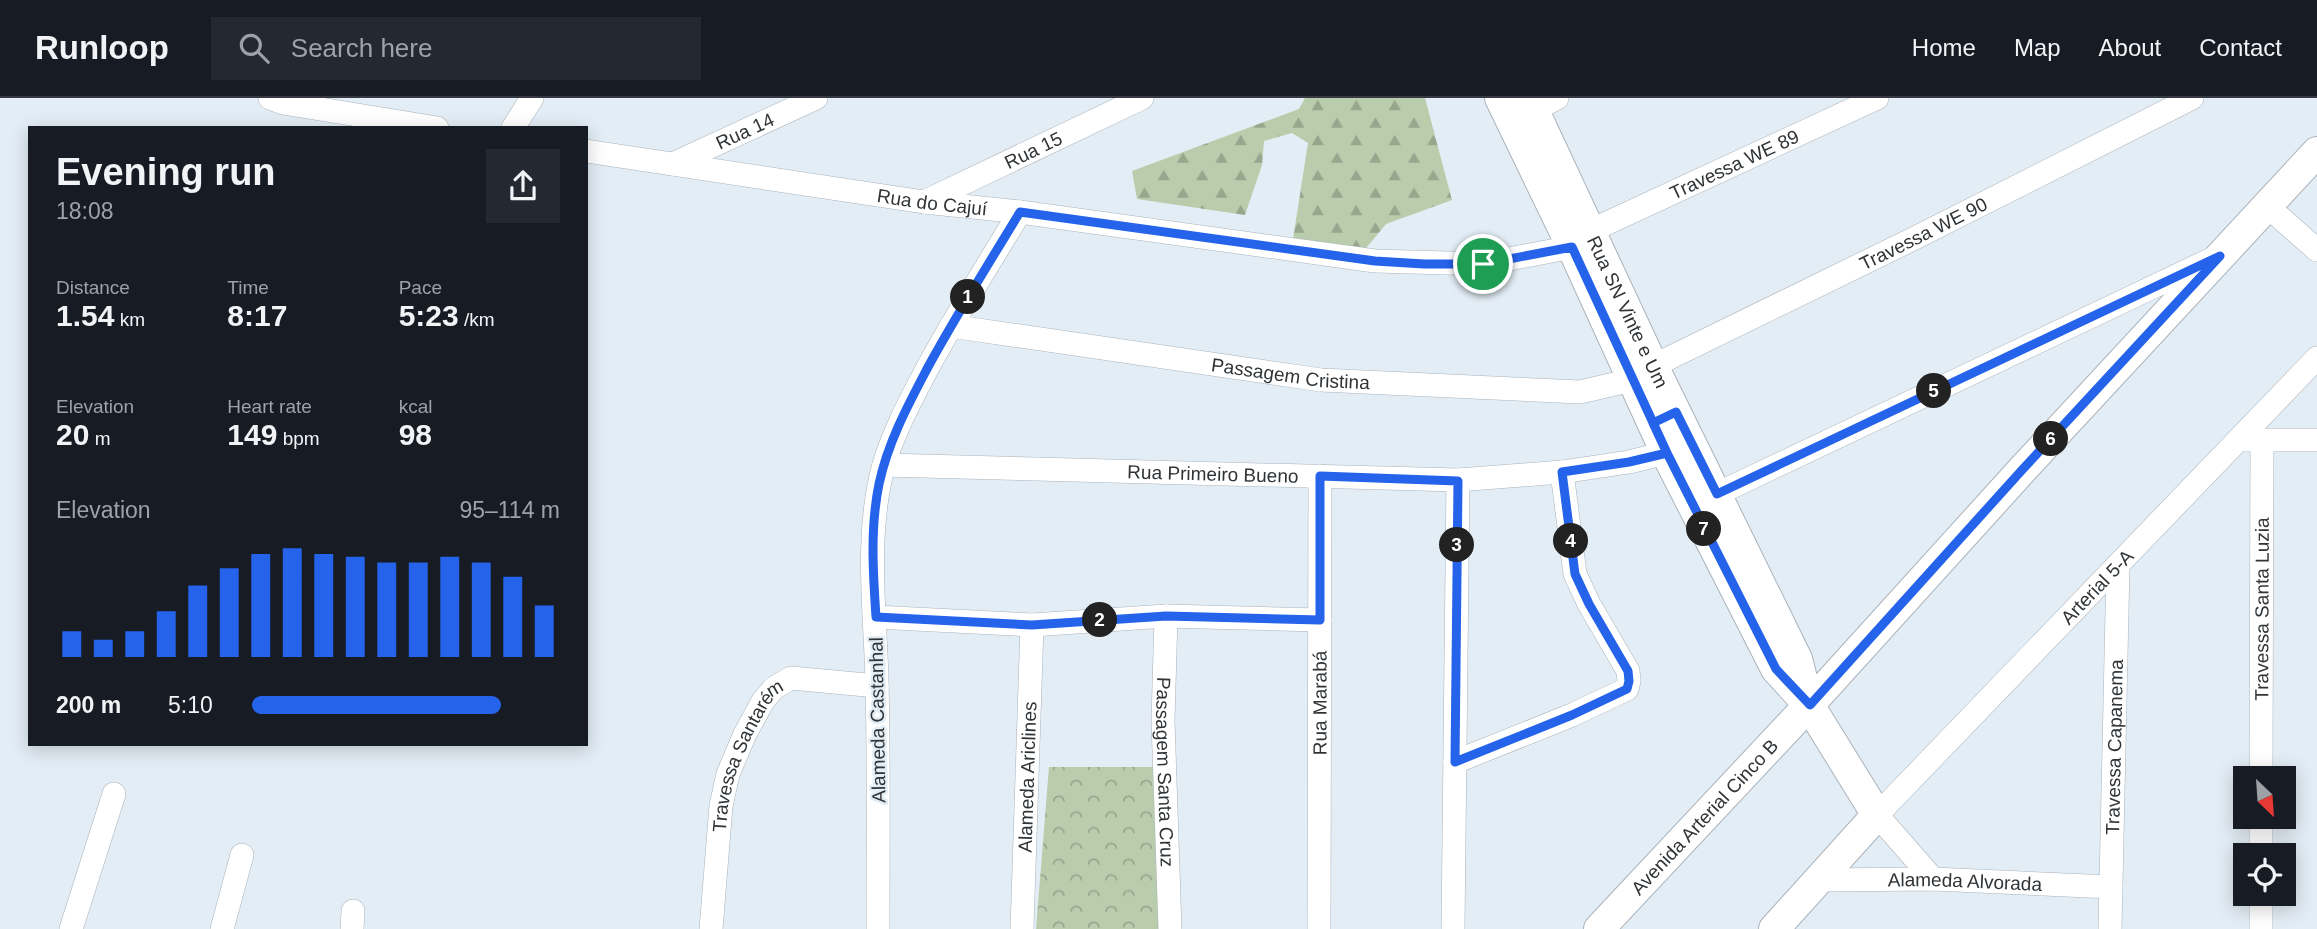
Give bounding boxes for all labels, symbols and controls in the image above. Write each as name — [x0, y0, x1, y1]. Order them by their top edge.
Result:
search box — [211, 17, 701, 80]
text: Runloop — [35, 29, 169, 66]
icon: search — [235, 29, 273, 67]
text: Search here — [291, 33, 432, 63]
text: Home — [1912, 34, 1976, 61]
text: Map — [2014, 34, 2061, 61]
text: About — [2099, 34, 2161, 61]
text: Contact — [2199, 34, 2282, 61]
street label: Rua 14 — [713, 109, 778, 154]
street label: Travessa WE 89 — [1667, 126, 1802, 204]
street label: Rua 15 — [1001, 128, 1066, 173]
button: share — [486, 149, 560, 223]
text: Evening run — [56, 151, 276, 193]
street label: Rua do Cajuí — [876, 185, 989, 220]
street label: Travessa WE 90 — [1856, 193, 1991, 274]
text: 18:08 — [56, 198, 114, 224]
street label: Rua SN Vinte e Um — [1583, 233, 1672, 392]
pin — [1453, 234, 1513, 294]
icon: arrive — [1464, 245, 1502, 283]
text: Distance — [56, 277, 130, 298]
text: Time — [227, 277, 269, 298]
text: Pace — [399, 277, 442, 298]
pin: 1 — [950, 280, 986, 314]
text: 1 — [962, 286, 973, 307]
text: 1.54 — [56, 299, 114, 332]
text: 8:17 — [227, 299, 287, 332]
text: 5:23 — [399, 299, 459, 332]
text: km — [114, 309, 145, 330]
text: /km — [459, 309, 495, 330]
street label: Passagem Cristina — [1210, 354, 1371, 393]
pin: 5 — [1916, 374, 1952, 408]
text: 5 — [1928, 380, 1939, 401]
text: Elevation — [56, 396, 134, 417]
text: Heart rate — [227, 396, 312, 417]
text: kcal — [399, 396, 432, 417]
text: 20 — [56, 418, 89, 451]
text: 149 — [227, 418, 277, 451]
text: 98 — [399, 418, 432, 451]
pin: 6 — [2034, 422, 2068, 456]
text: m — [89, 428, 110, 449]
text: bpm — [277, 428, 320, 449]
text: 6 — [2045, 428, 2056, 449]
street label: Rua Primeiro Bueno — [1127, 461, 1299, 487]
text: Elevation — [56, 497, 151, 523]
text: 95–114 m — [459, 497, 560, 523]
pin: 7 — [1686, 512, 1722, 546]
street label: Travessa Santa Luzia — [2251, 517, 2273, 701]
text: 7 — [1698, 518, 1709, 539]
pin: 4 — [1554, 524, 1588, 558]
pin: 3 — [1440, 528, 1474, 562]
text: 4 — [1565, 530, 1576, 551]
text: 3 — [1451, 534, 1462, 555]
street label: Arterial 5-A — [2057, 545, 2138, 629]
pin: 2 — [1082, 602, 1118, 638]
text: 2 — [1094, 609, 1105, 630]
street label: Alameda Castanhal — [866, 637, 889, 803]
street label: Rua Marabá — [1309, 650, 1331, 755]
street label: Travessa Capanema — [2102, 659, 2127, 835]
street label: Travessa Santarém — [709, 675, 787, 833]
street label: Passagem Santa Cruz — [1152, 677, 1178, 867]
text: 200 m — [56, 692, 121, 718]
text: 5:10 — [168, 692, 213, 718]
street label: Alameda Ariclines — [1015, 701, 1040, 853]
street label: Avenida Arterial Cinco B — [1627, 735, 1782, 899]
north arrow — [2233, 766, 2296, 830]
map controls — [2233, 766, 2296, 906]
button: locate — [2233, 843, 2296, 906]
street label: Alameda Alvorada — [1888, 869, 2043, 895]

